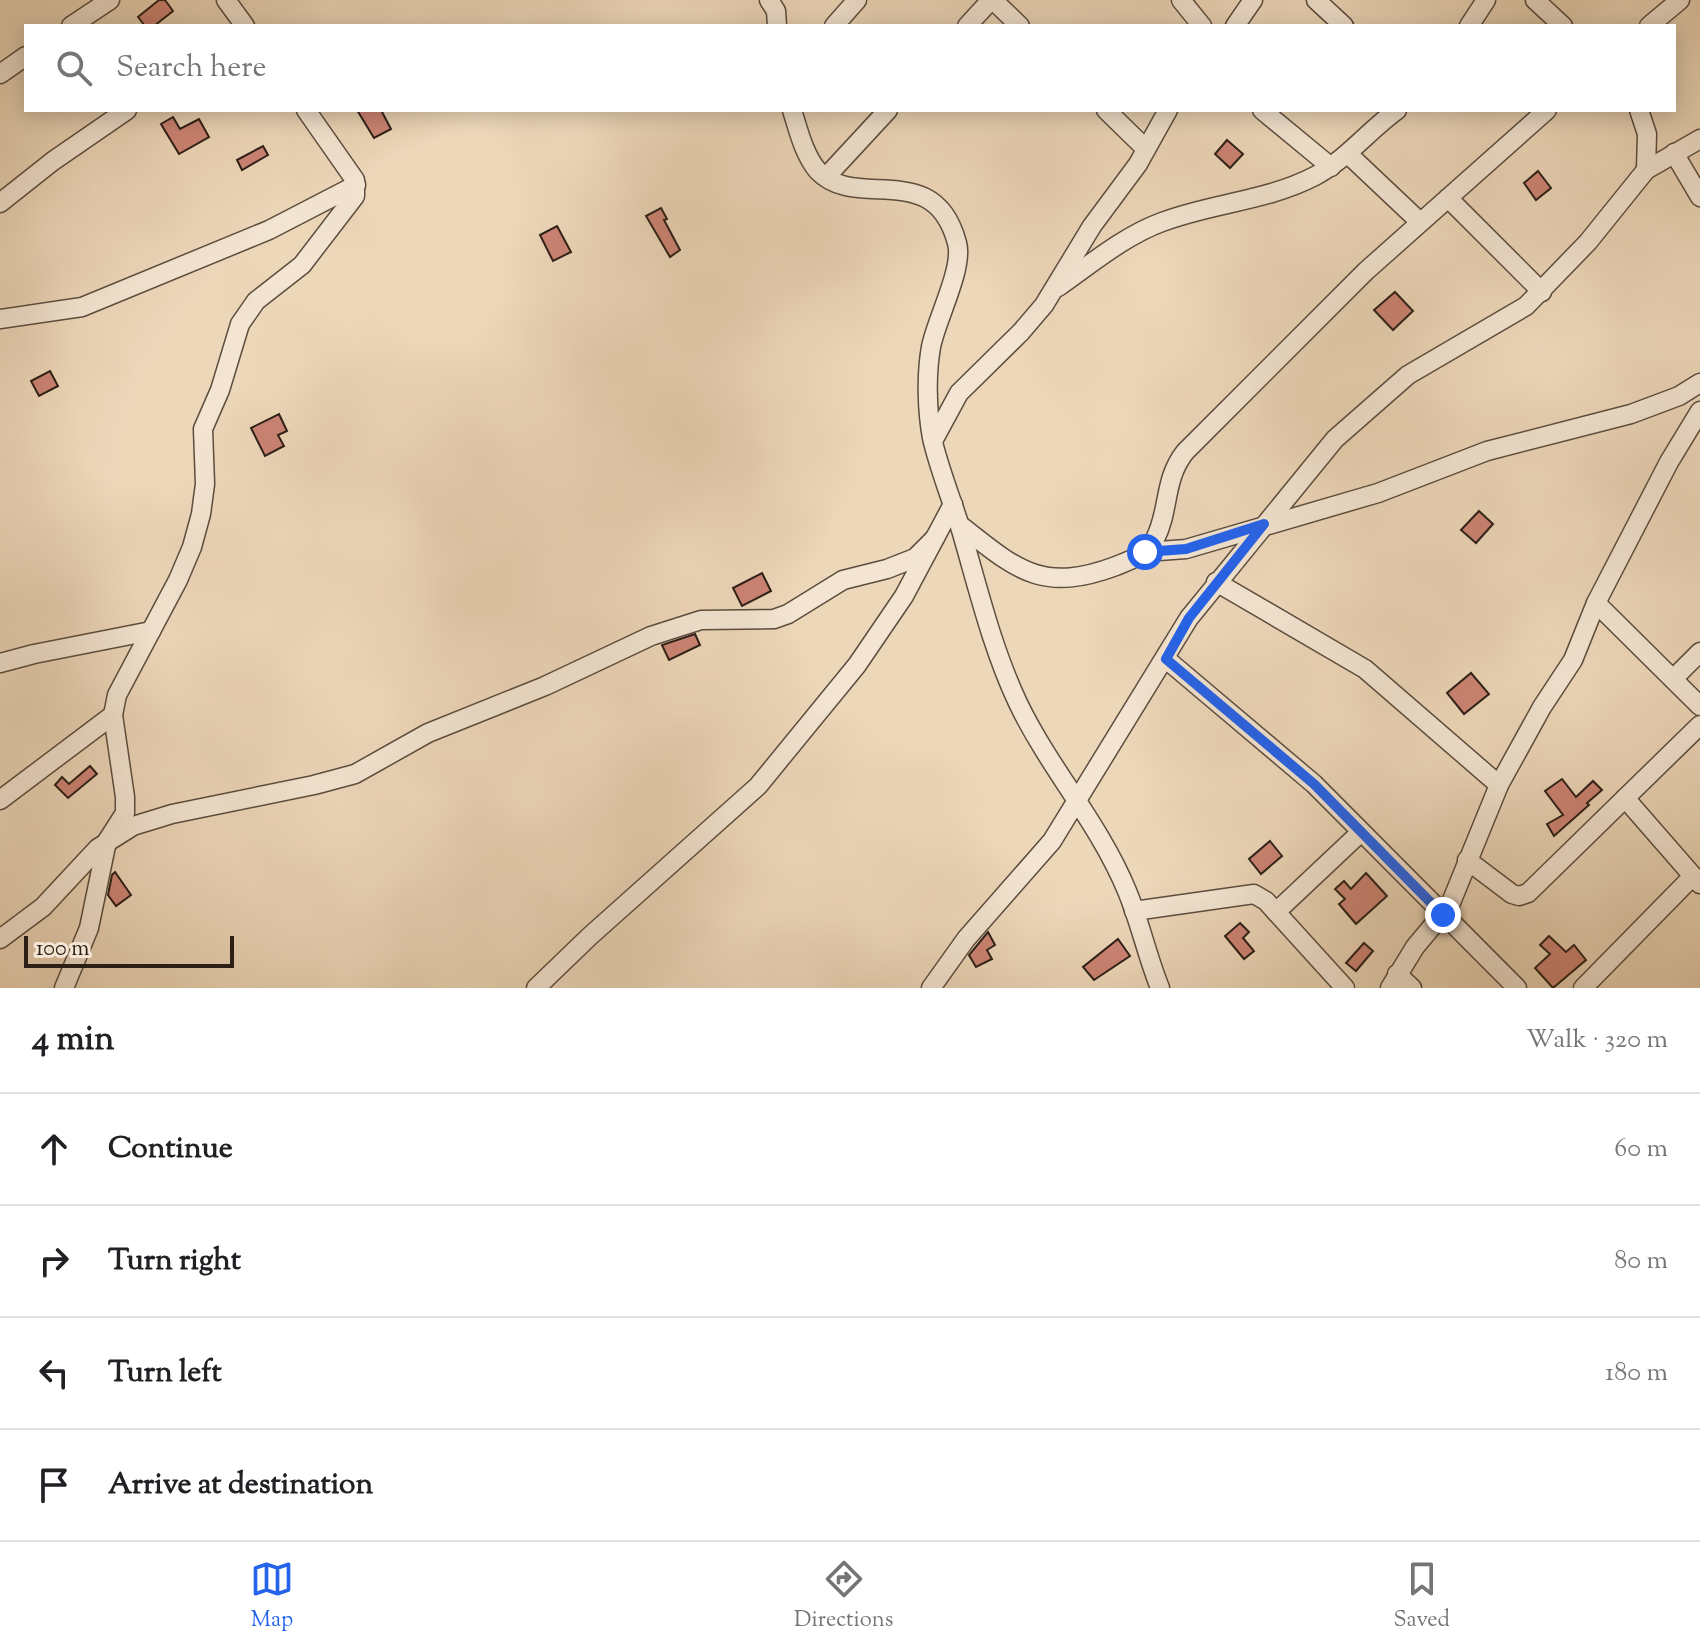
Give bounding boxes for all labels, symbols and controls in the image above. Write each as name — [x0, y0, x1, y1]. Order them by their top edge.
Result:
search box — [24, 24, 1676, 112]
icon: search — [52, 46, 96, 90]
text: Search here — [116, 47, 266, 90]
route start — [1127, 534, 1163, 570]
route end — [1425, 897, 1461, 933]
scale bar — [24, 932, 234, 968]
text: 100 m — [36, 934, 89, 966]
text: 4 min — [32, 1016, 114, 1065]
text: Walk · 320 m — [1526, 1022, 1668, 1059]
icon: ahead — [32, 1127, 76, 1171]
text: Continue — [108, 1128, 233, 1171]
text: 60 m — [1614, 1131, 1668, 1168]
icon: right — [32, 1239, 76, 1283]
text: Turn right — [108, 1240, 241, 1283]
text: 80 m — [1614, 1243, 1668, 1280]
icon: left — [32, 1351, 76, 1395]
text: Turn left — [108, 1352, 222, 1395]
text: 180 m — [1605, 1355, 1668, 1392]
icon: arrive — [32, 1463, 76, 1507]
text: Arrive at destination — [108, 1464, 373, 1507]
tab: Map — [250, 1557, 294, 1637]
tab: Directions — [794, 1557, 893, 1637]
tab: Saved — [1393, 1557, 1450, 1637]

